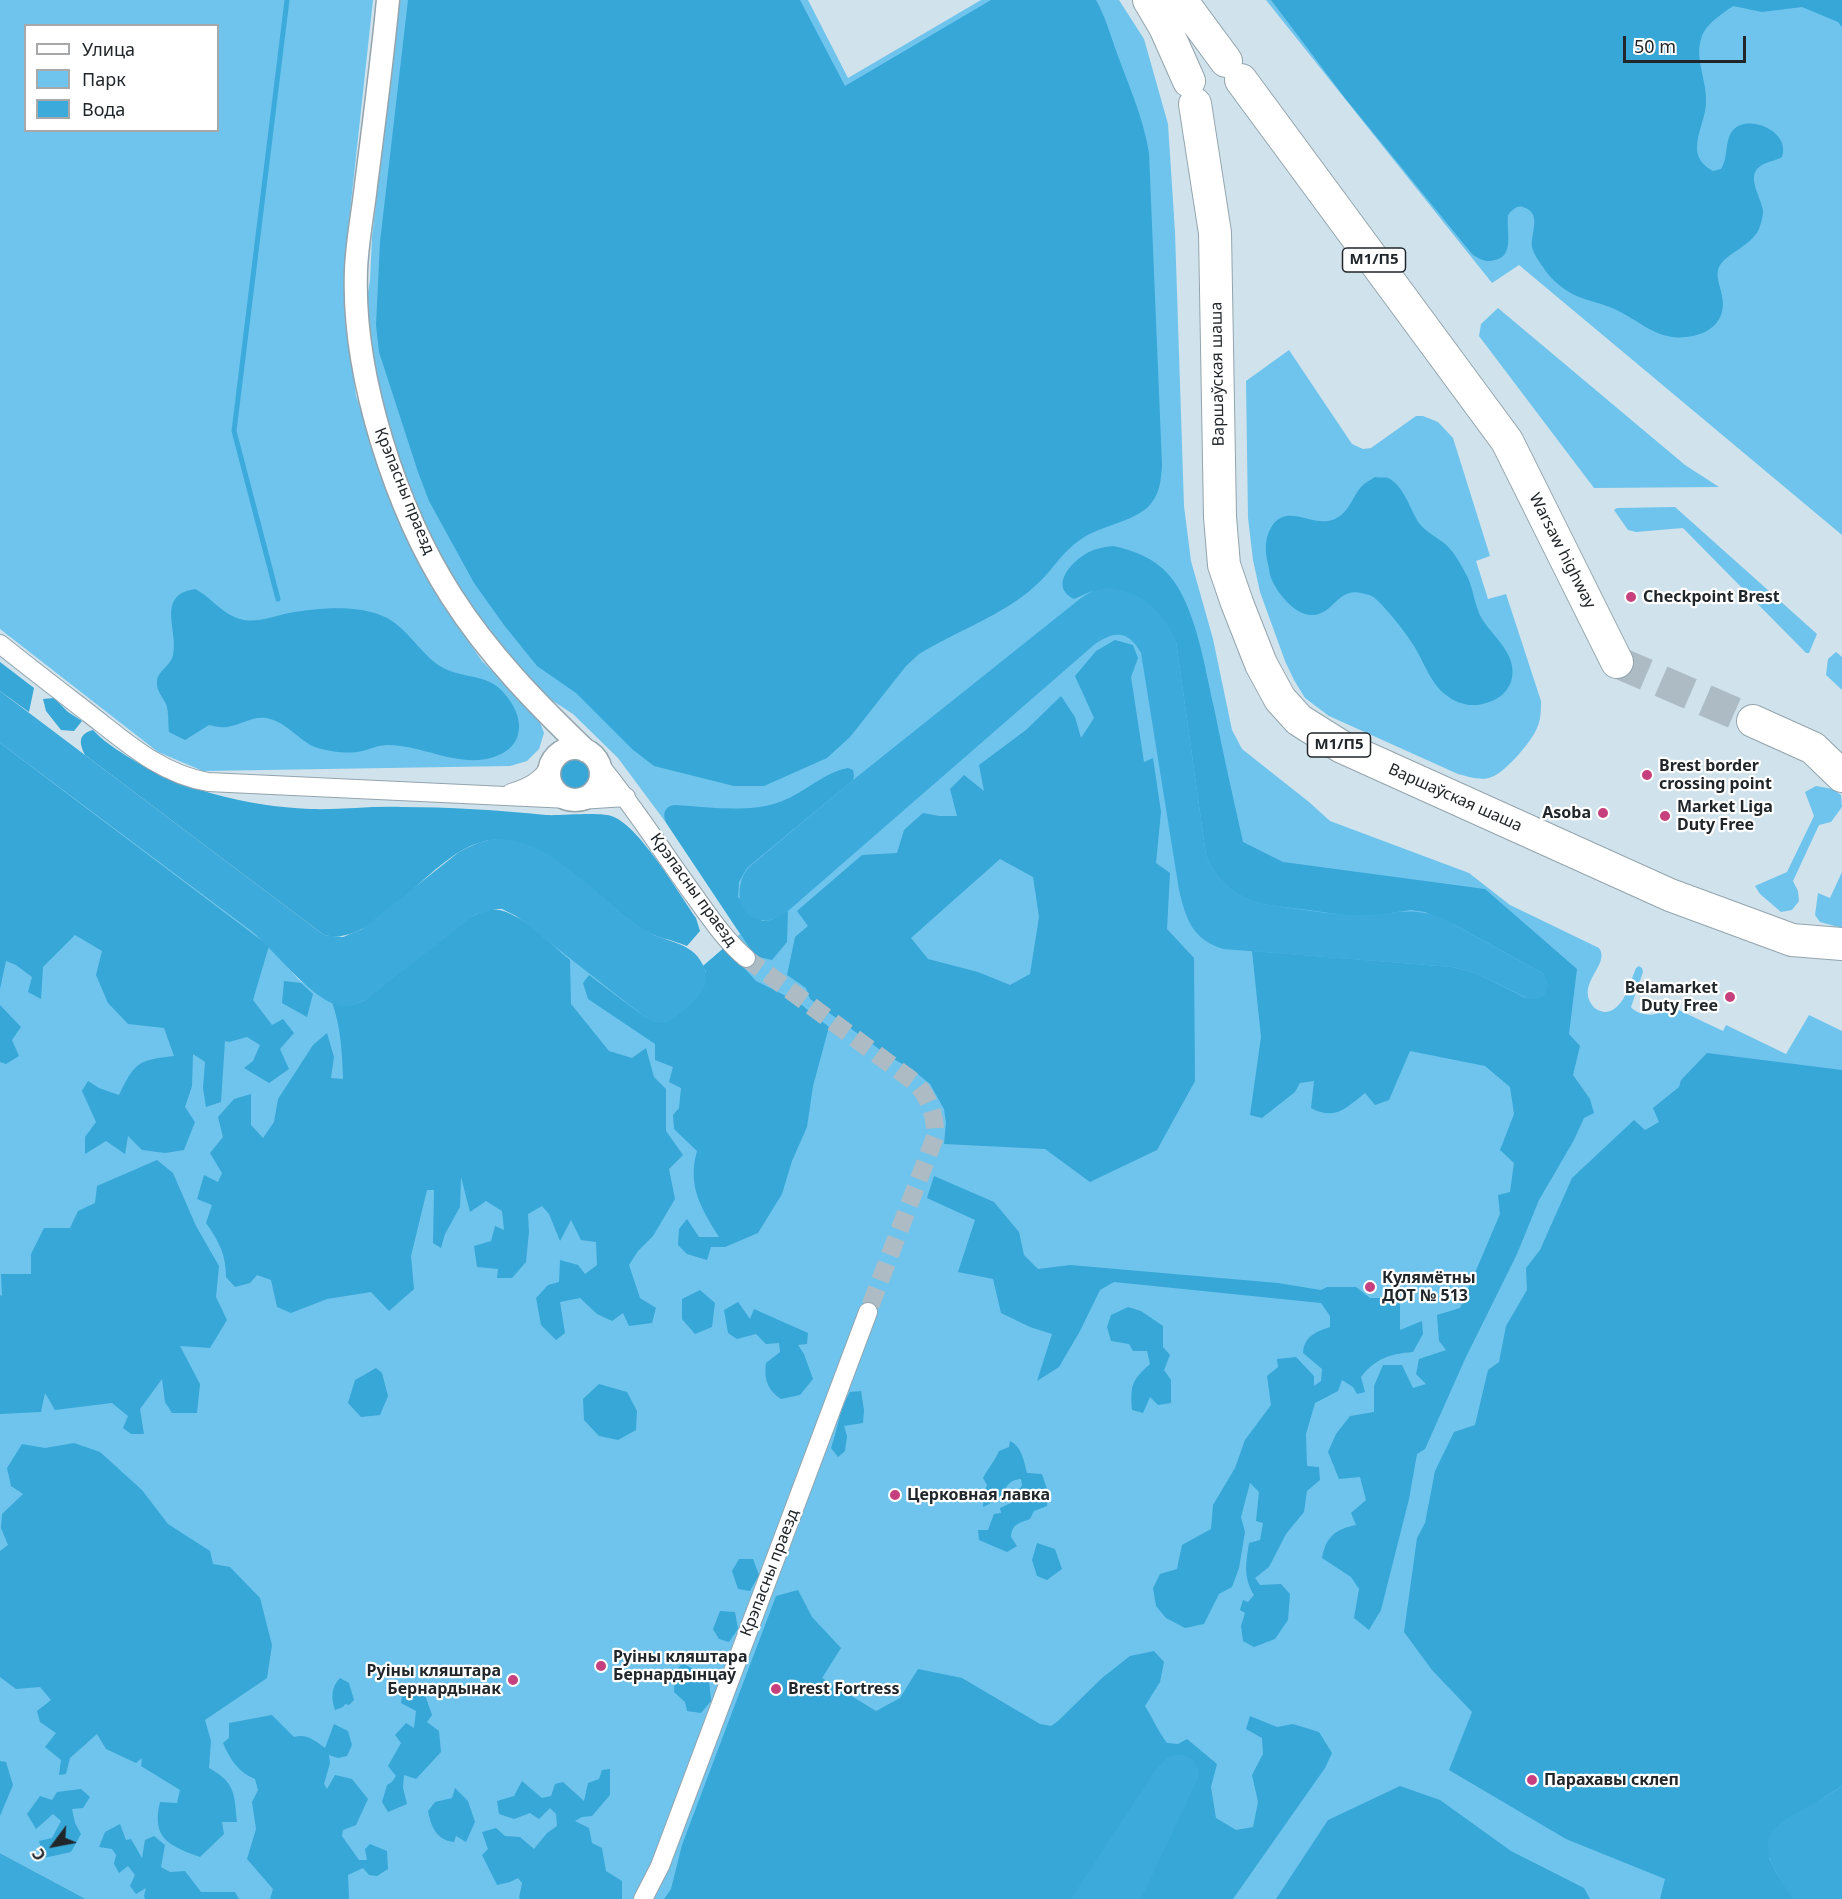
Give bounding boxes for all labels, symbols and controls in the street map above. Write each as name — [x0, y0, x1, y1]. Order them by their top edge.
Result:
legend — [24, 24, 219, 132]
scale bar — [1626, 24, 1749, 62]
text: 50 m — [1634, 34, 1676, 58]
text: Улица — [82, 37, 135, 61]
text: Парк — [82, 67, 126, 91]
text: Вода — [82, 97, 125, 121]
road number: М1/П5 — [1342, 248, 1406, 272]
street label: Варшаўская шаша — [1207, 302, 1229, 446]
street label: Крэпасны праезд — [370, 425, 438, 557]
street label: Warsaw highway — [1525, 490, 1599, 612]
place label: Checkpoint Brest — [1643, 587, 1780, 607]
marker: Checkpoint Brest — [1624, 590, 1638, 604]
road number: М1/П5 — [1308, 733, 1370, 757]
place label: Brest border crossing point — [1659, 756, 1772, 794]
street label: Варшаўская шаша — [1385, 760, 1525, 836]
marker: Brest border crossing point — [1640, 768, 1654, 782]
place label: Market Liga Duty Free — [1677, 797, 1773, 835]
place label: Asoba — [1542, 803, 1591, 823]
marker: Asoba — [1596, 806, 1610, 820]
marker: Market Liga Duty Free — [1658, 809, 1672, 823]
street label: Крэпасны праезд — [646, 830, 740, 950]
place label: Belamarket Duty Free — [1625, 978, 1718, 1016]
marker: Belamarket Duty Free — [1723, 990, 1737, 1004]
place label: Кулямётны ДОТ № 513 — [1382, 1268, 1476, 1306]
marker: Кулямётны ДОТ № 513 — [1363, 1280, 1377, 1294]
place label: Церковная лавка — [907, 1485, 1050, 1505]
marker: Церковная лавка — [888, 1488, 902, 1502]
street label: Крэпасны праезд — [737, 1507, 803, 1639]
place label: Руіны кляштара Бернардынцаў — [613, 1647, 747, 1685]
marker: Руіны кляштара Бернардынцаў — [594, 1659, 608, 1673]
place label: Руіны кляштара Бернардынак — [367, 1661, 501, 1699]
marker: Руіны кляштара Бернардынак — [506, 1673, 520, 1687]
place label: Brest Fortress — [788, 1679, 899, 1699]
marker: Brest Fortress — [769, 1682, 783, 1696]
place label: Парахавы склеп — [1544, 1770, 1679, 1790]
marker: Парахавы склеп — [1525, 1773, 1539, 1787]
north arrow — [24, 1815, 84, 1875]
text: С — [27, 1844, 51, 1865]

